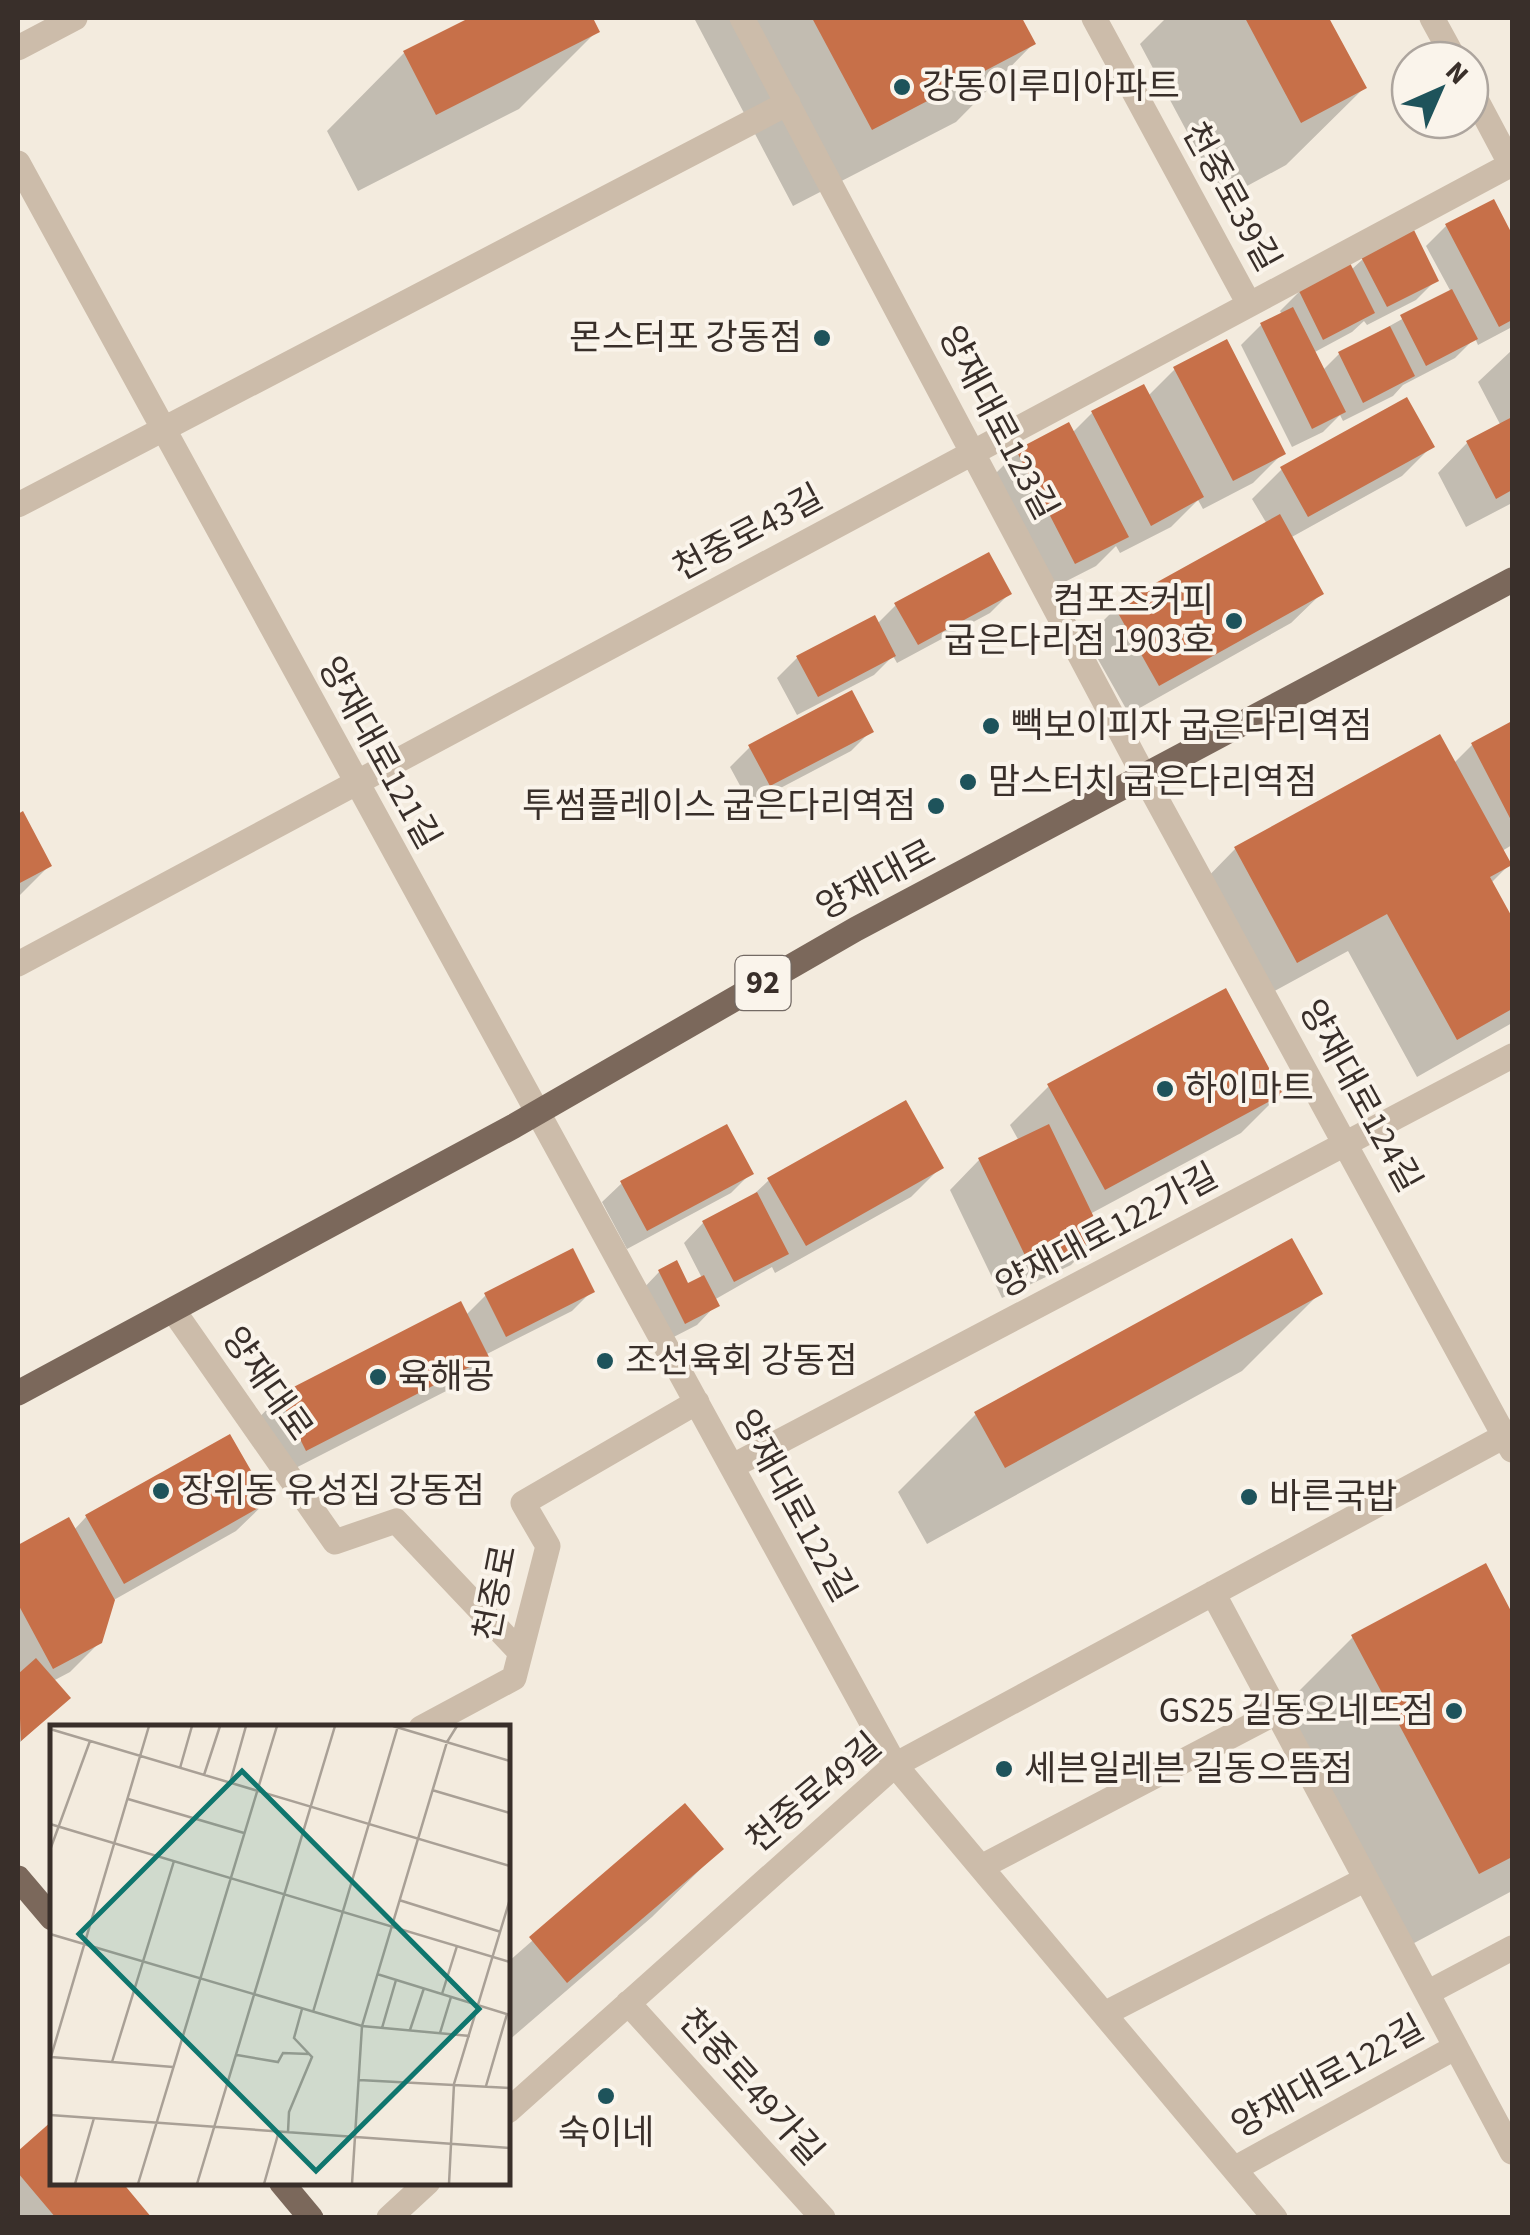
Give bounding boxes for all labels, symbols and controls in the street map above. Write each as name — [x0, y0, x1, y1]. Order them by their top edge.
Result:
north arrow — [1390, 40, 1490, 140]
text: N — [1436, 52, 1478, 94]
place label: 강동이루미아파트 — [922, 62, 1180, 112]
marker: 강동이루미아파트 — [891, 76, 913, 98]
street label: 천중로39길 — [1169, 113, 1293, 281]
place label: 몬스터포 강동점 — [570, 313, 802, 363]
street label: 양재대로123길 — [926, 317, 1070, 529]
marker: 몬스터포 강동점 — [811, 327, 833, 349]
street label: 천중로43길 — [664, 473, 832, 593]
place label: 컴포즈커피 굽은다리점 1903호 — [944, 576, 1214, 666]
marker: 컴포즈커피 굽은다리점 1903호 — [1223, 610, 1245, 632]
street label: 양재대로121길 — [305, 648, 453, 858]
place label: 빽보이피자 굽은다리역점 — [1011, 701, 1372, 751]
marker: 빽보이피자 굽은다리역점 — [980, 715, 1002, 737]
place label: 맘스터치 굽은다리역점 — [988, 757, 1317, 807]
marker: 맘스터치 굽은다리역점 — [957, 771, 979, 793]
place label: 투썸플레이스 굽은다리역점 — [523, 781, 916, 831]
marker: 투썸플레이스 굽은다리역점 — [925, 795, 947, 817]
street label: 양재대로 — [807, 828, 945, 932]
road number: 92 — [736, 956, 790, 1010]
street label: 양재대로124길 — [1286, 991, 1434, 1201]
place label: 하이마트 — [1185, 1064, 1314, 1114]
marker: 하이마트 — [1154, 1078, 1176, 1100]
street label: 양재대로122가길 — [987, 1151, 1227, 1311]
street label: 양재대로 — [210, 1317, 324, 1451]
place label: 조선육회 강동점 — [625, 1336, 857, 1386]
marker: 조선육회 강동점 — [594, 1350, 616, 1372]
place label: 육해공 — [398, 1352, 495, 1402]
marker: 육해공 — [367, 1366, 389, 1388]
street label: 양재대로122길 — [720, 1401, 868, 1611]
place label: 장위동 유성집 강동점 — [181, 1466, 485, 1516]
place label: 바른국밥 — [1269, 1472, 1398, 1522]
marker: 장위동 유성집 강동점 — [150, 1480, 172, 1502]
marker: 바른국밥 — [1238, 1486, 1260, 1508]
street label: 천중로 — [462, 1541, 530, 1645]
place label: GS25 길동오네뜨점 — [1159, 1686, 1434, 1736]
marker: GS25 길동오네뜨점 — [1443, 1700, 1465, 1722]
street label: 천중로49길 — [735, 1721, 893, 1865]
inset map — [50, 1725, 510, 2185]
place label: 세븐일레븐 길동으뜸점 — [1024, 1744, 1353, 1794]
marker: 세븐일레븐 길동으뜸점 — [993, 1758, 1015, 1780]
street label: 천중로49가길 — [667, 1998, 835, 2176]
street label: 양재대로122길 — [1223, 2003, 1433, 2151]
marker: 숙이네 — [595, 2085, 617, 2107]
place label: 숙이네 — [558, 2108, 654, 2158]

